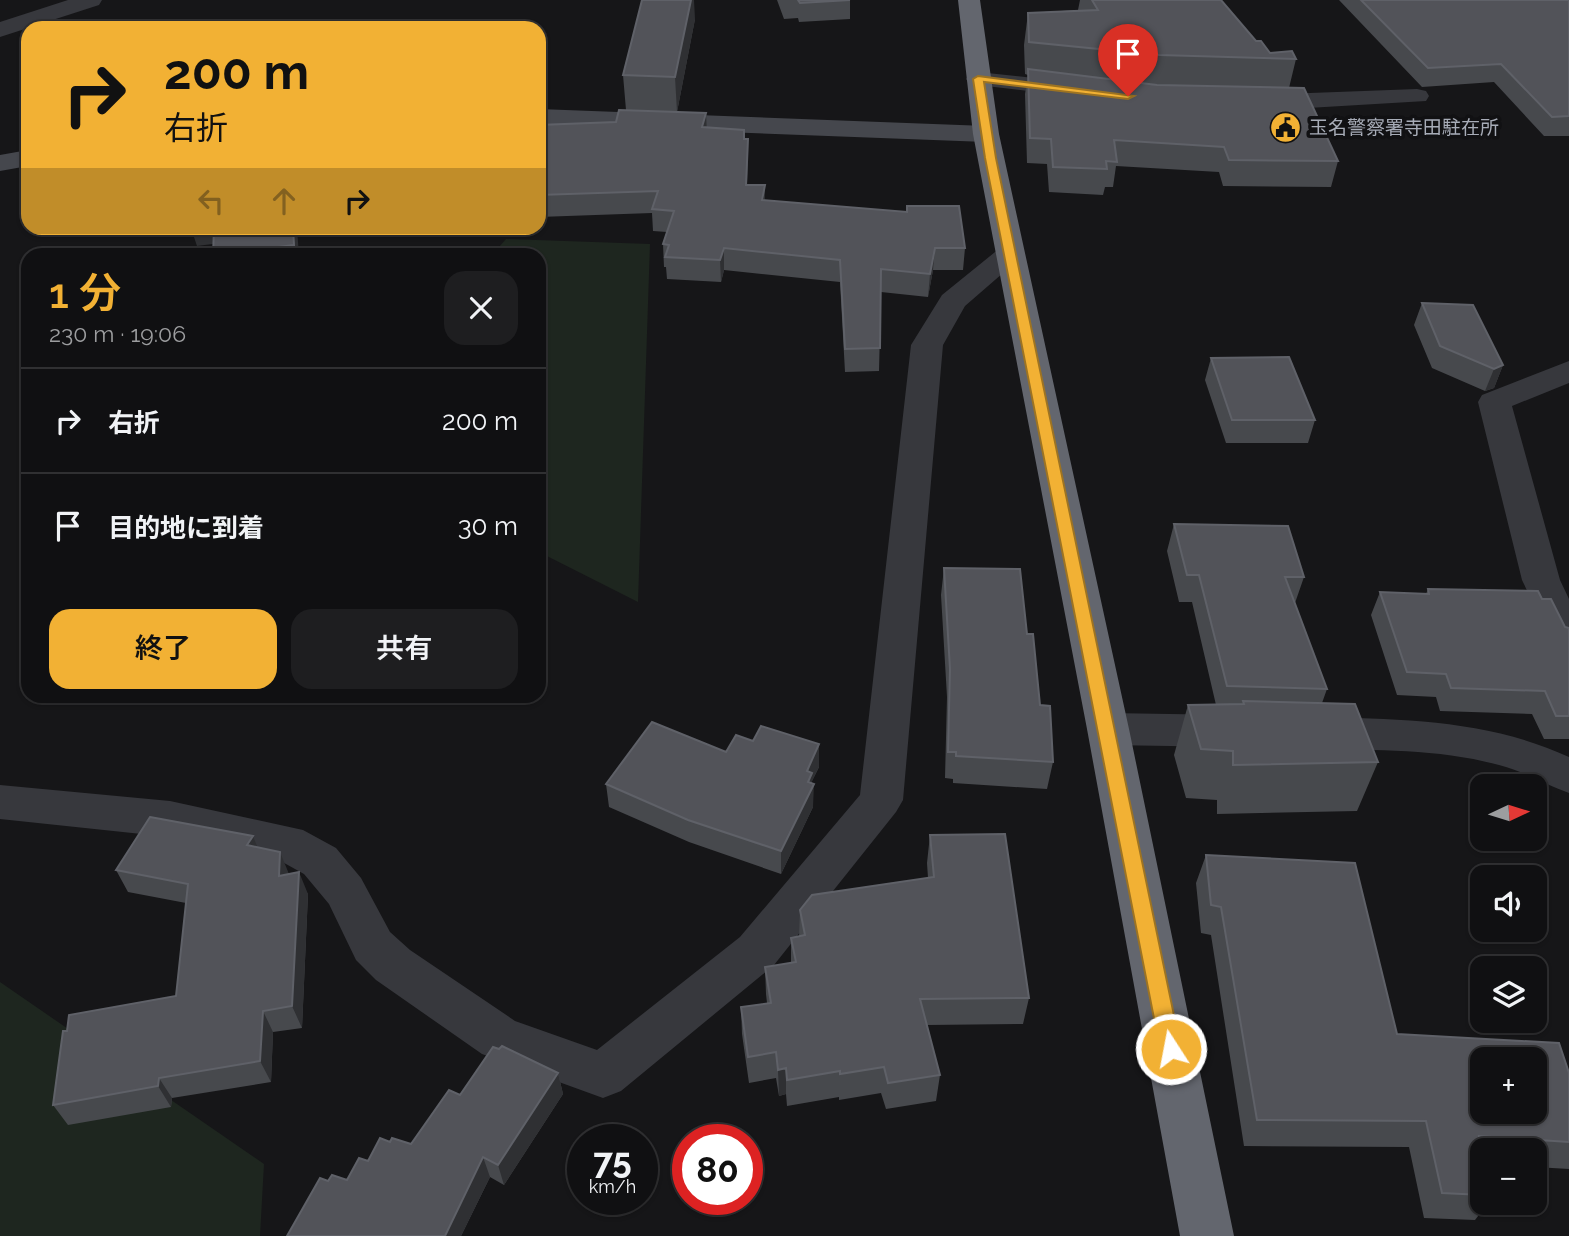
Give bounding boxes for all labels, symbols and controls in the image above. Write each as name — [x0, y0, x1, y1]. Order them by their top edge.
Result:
pin — [1098, 24, 1158, 96]
icon: arrive — [1109, 35, 1147, 73]
text: 200 m — [164, 43, 309, 100]
icon: right — [49, 49, 140, 140]
text: 右折 — [164, 109, 228, 146]
public building icon: 玉名警察署寺田駐在所 — [1269, 110, 1303, 144]
place label: 玉名警察署寺田駐在所 — [1309, 116, 1499, 138]
icon: left — [192, 182, 230, 220]
icon: ahead — [265, 182, 303, 220]
icon: right — [338, 182, 376, 220]
text: 1 分 — [49, 269, 121, 318]
button: close — [444, 271, 518, 345]
text: 230 m · 19:06 — [49, 320, 186, 347]
icon: right — [49, 402, 87, 440]
text: 200 m — [442, 406, 518, 436]
text: 右折 — [108, 408, 160, 438]
icon: arrive — [49, 507, 87, 545]
text: 30 m — [458, 511, 518, 541]
text: 目的地に到着 — [108, 513, 264, 543]
button: 終了 — [49, 609, 277, 689]
button: 共有 — [291, 609, 518, 689]
north arrow — [1470, 774, 1547, 850]
map controls — [1470, 774, 1547, 1215]
button: sound — [1470, 865, 1547, 942]
button: layers — [1470, 956, 1547, 1033]
position arrow — [1134, 1012, 1208, 1086]
button: + — [1470, 1047, 1547, 1124]
speed limit sign: 80 — [672, 1124, 763, 1215]
button: − — [1470, 1138, 1547, 1215]
text: 75 — [593, 1140, 632, 1181]
text: km/h — [589, 1176, 636, 1197]

